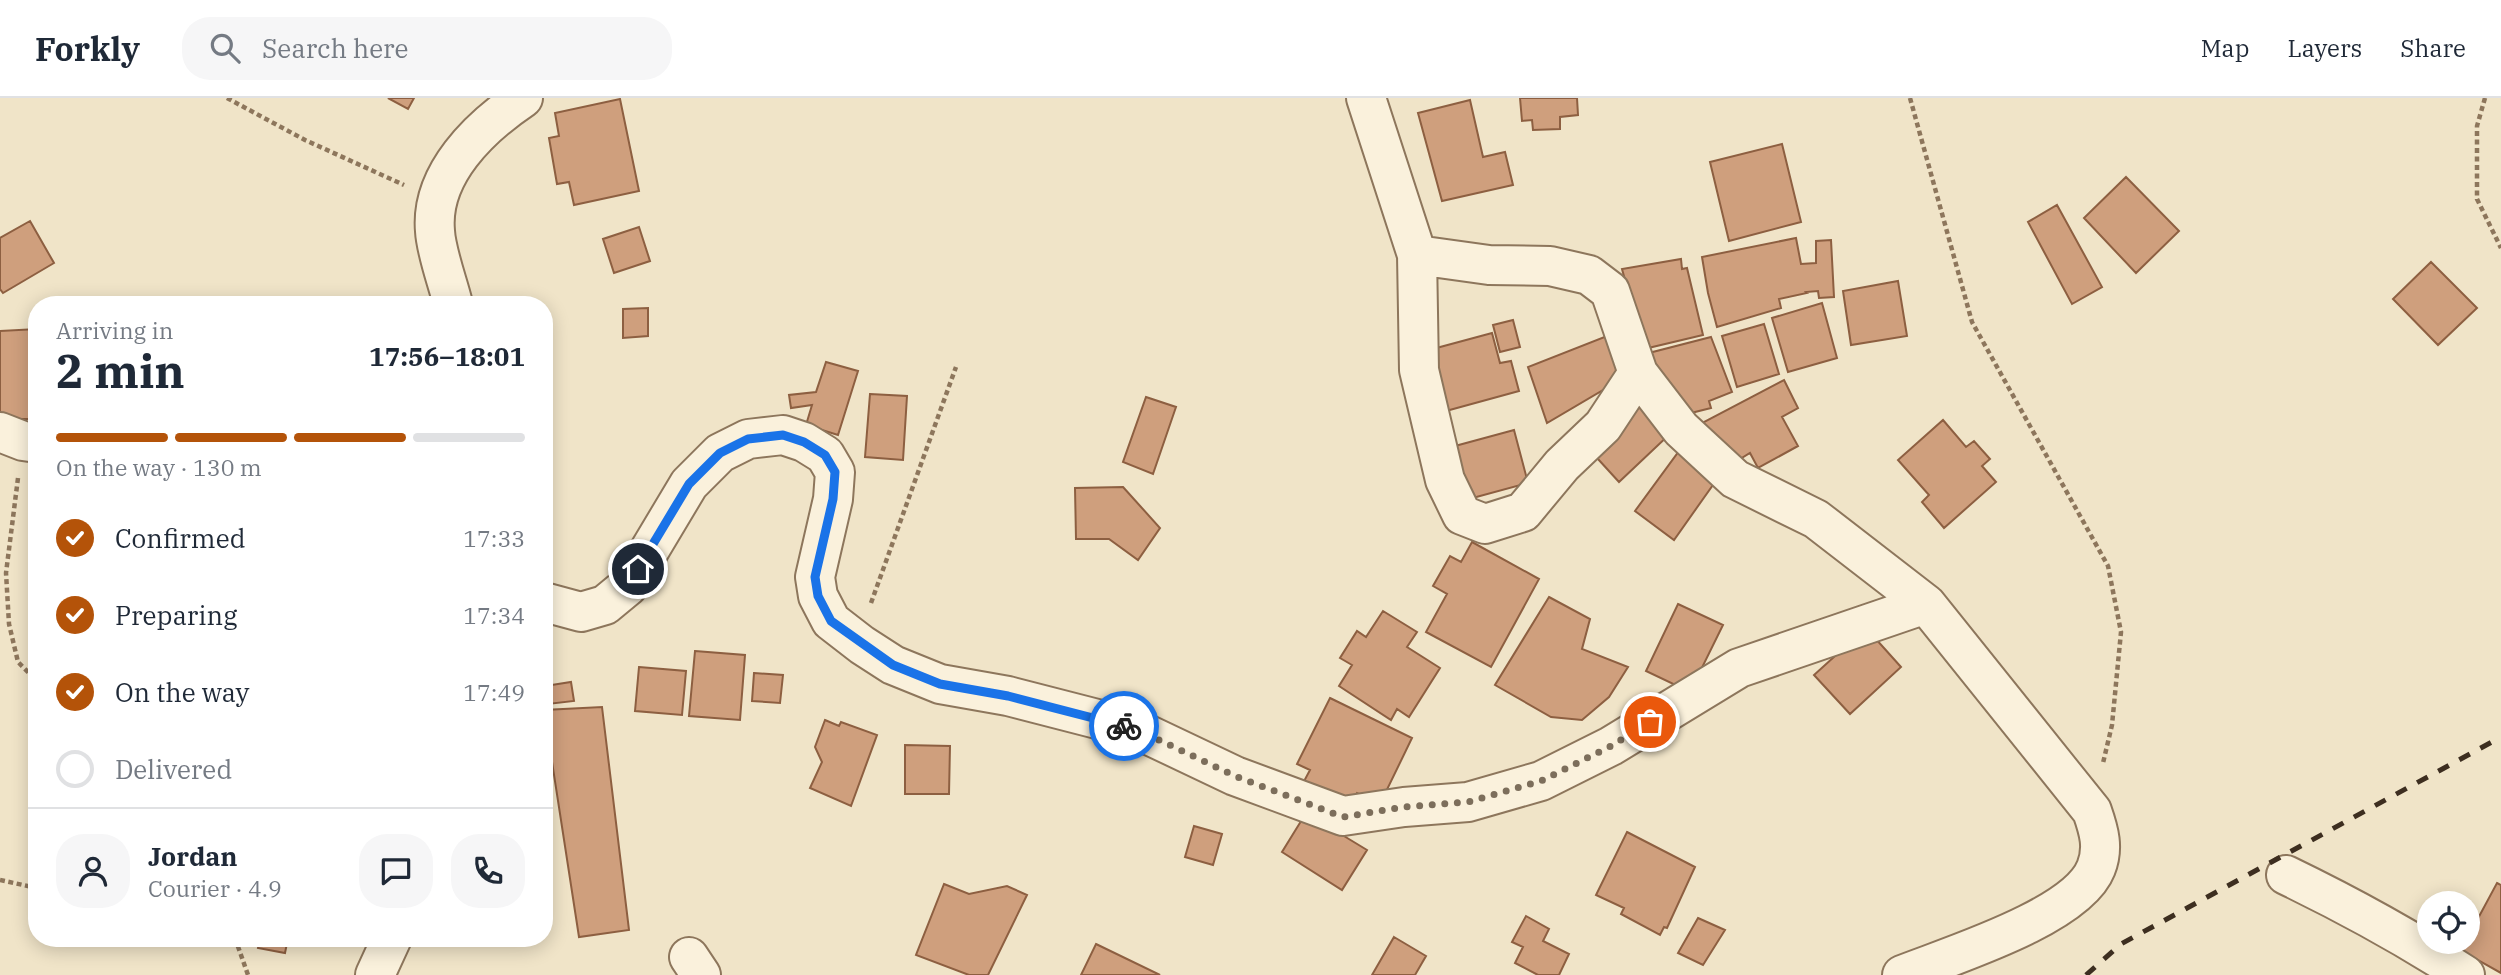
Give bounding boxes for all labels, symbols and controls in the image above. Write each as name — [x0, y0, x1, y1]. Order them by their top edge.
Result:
search box — [182, 17, 672, 80]
text: Forkly — [35, 27, 140, 70]
icon: search — [206, 29, 244, 67]
text: Search here — [262, 31, 409, 65]
text: Map — [2201, 32, 2249, 64]
text: Layers — [2287, 32, 2362, 64]
text: Share — [2400, 32, 2466, 64]
text: Arriving in — [56, 315, 173, 345]
text: 17:56–18:01 — [369, 339, 525, 373]
text: 2 min — [56, 341, 185, 401]
text: On the way · 130 m — [56, 452, 262, 482]
icon: check — [56, 519, 94, 557]
text: Confirmed — [115, 521, 246, 555]
text: 17:33 — [463, 523, 525, 553]
pin — [608, 539, 668, 599]
icon: home — [619, 550, 657, 588]
icon: check — [56, 596, 94, 634]
text: Preparing — [115, 598, 237, 632]
text: 17:34 — [463, 600, 525, 630]
icon: check — [56, 673, 94, 711]
text: On the way — [115, 675, 249, 709]
text: 17:49 — [463, 677, 525, 707]
courier — [1089, 691, 1159, 761]
pin — [1620, 692, 1680, 752]
icon: bag — [1631, 703, 1669, 741]
icon: bike — [1105, 707, 1143, 745]
text: Delivered — [115, 752, 232, 786]
button: person — [56, 834, 130, 908]
button: chat — [359, 834, 433, 908]
button: phone — [451, 834, 525, 908]
text: Jordan — [148, 839, 238, 873]
text: Courier · 4.9 — [148, 873, 282, 903]
map controls — [2417, 891, 2480, 954]
button: locate — [2417, 891, 2480, 954]

